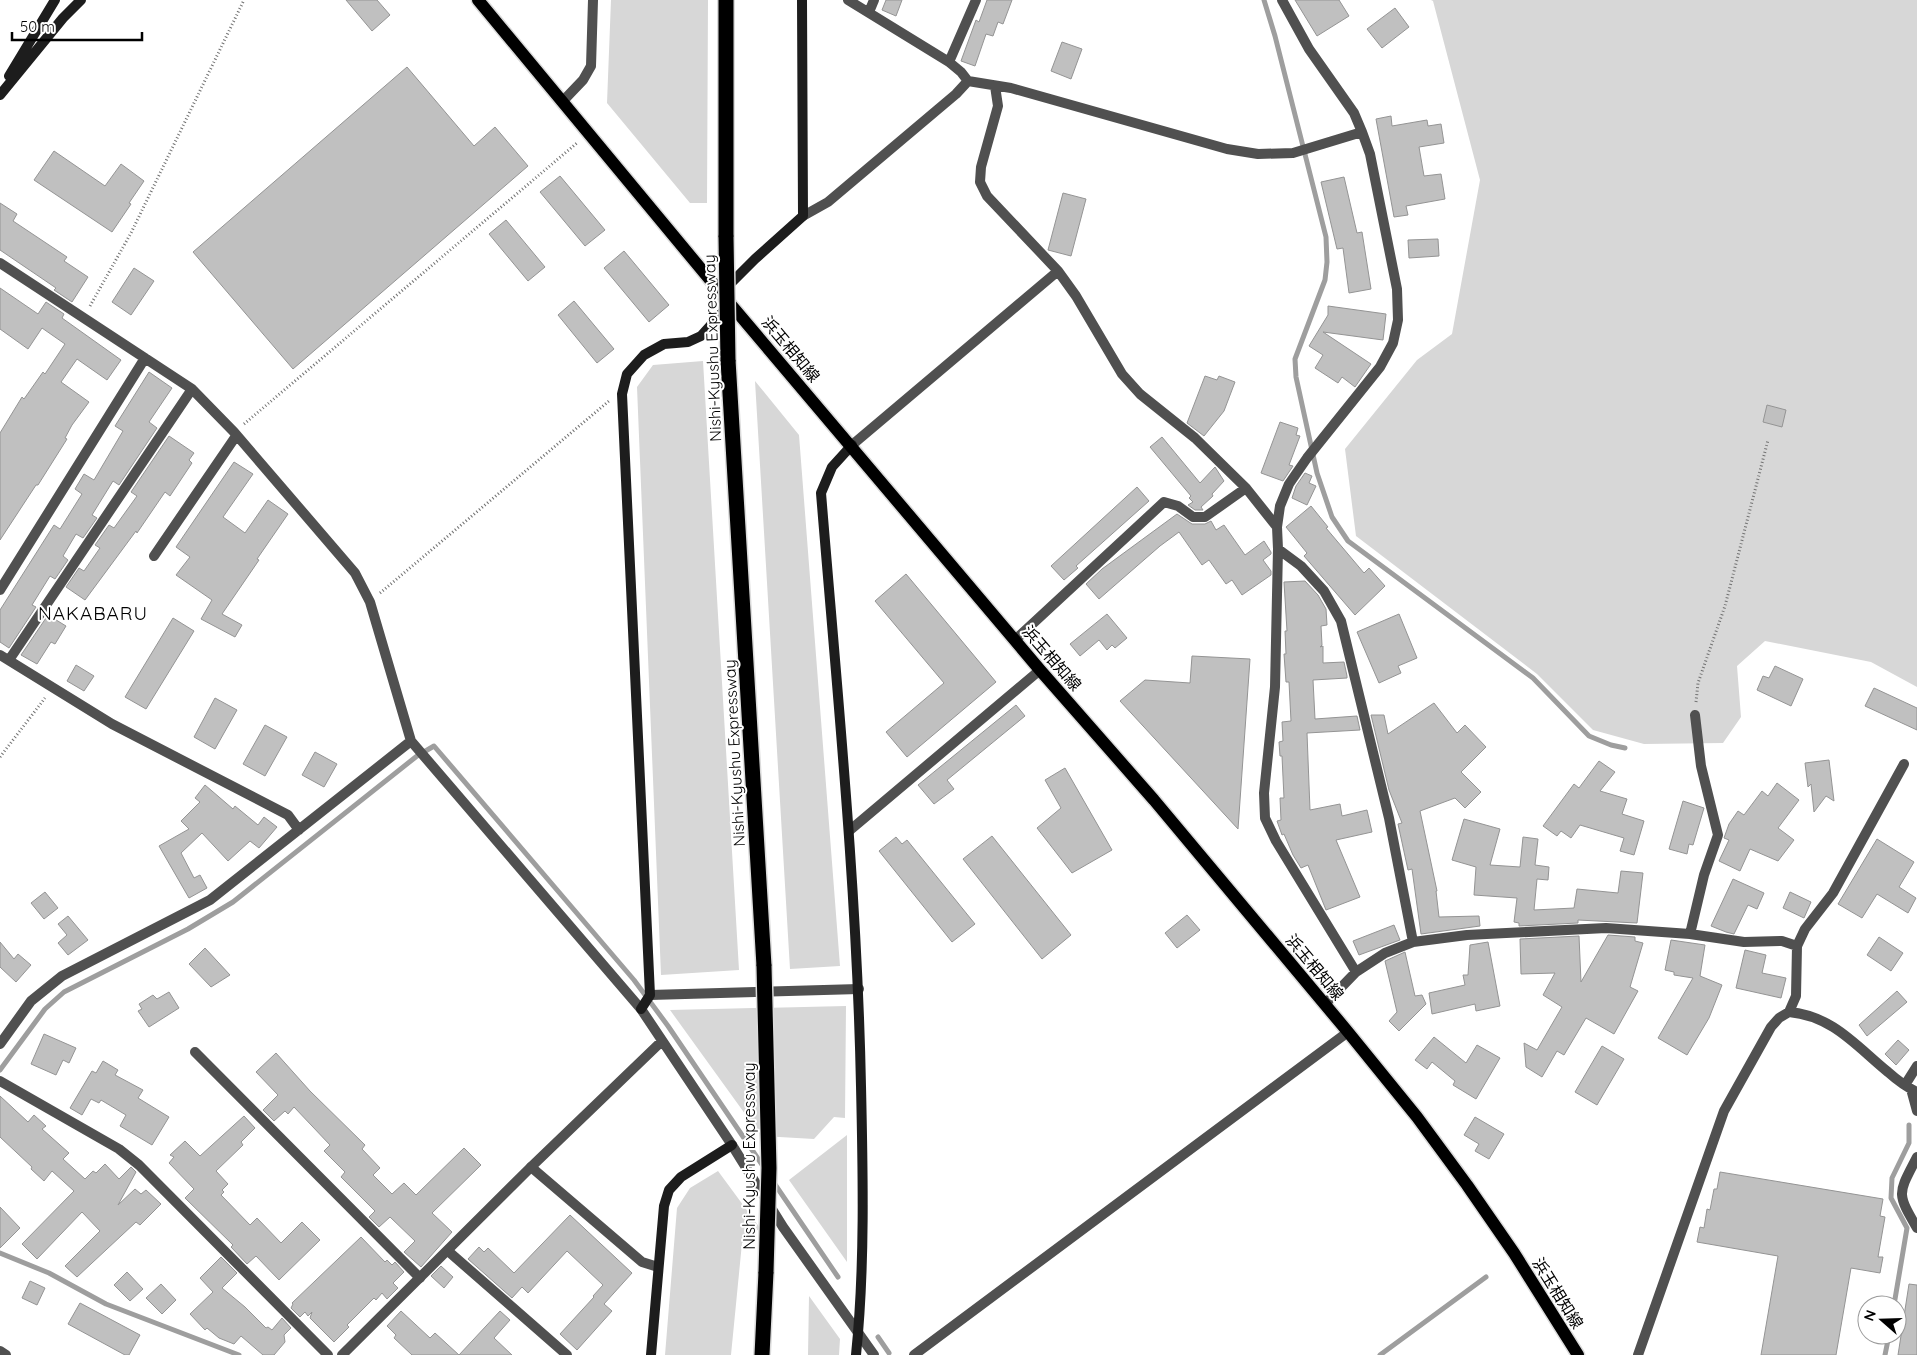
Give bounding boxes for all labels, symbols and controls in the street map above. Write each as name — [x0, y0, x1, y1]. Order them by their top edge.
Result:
scale bar — [12, 10, 142, 42]
text: 50 m — [20, 17, 55, 36]
street label: Nishi-Kyushu Expressway — [699, 254, 725, 442]
street label: 浜玉相知線 — [758, 312, 824, 386]
district label: NAKABARU — [38, 601, 148, 625]
street label: 浜玉相知線 — [1018, 621, 1086, 695]
street label: Nishi-Kyushu Expressway — [719, 659, 749, 847]
street label: 浜玉相知線 — [1282, 930, 1348, 1004]
street label: Nishi-Kyushu Expressway — [739, 1062, 759, 1250]
street label: 浜玉相知線 — [1528, 1254, 1588, 1332]
north arrow — [1857, 1295, 1907, 1345]
text: N — [1860, 1308, 1880, 1323]

